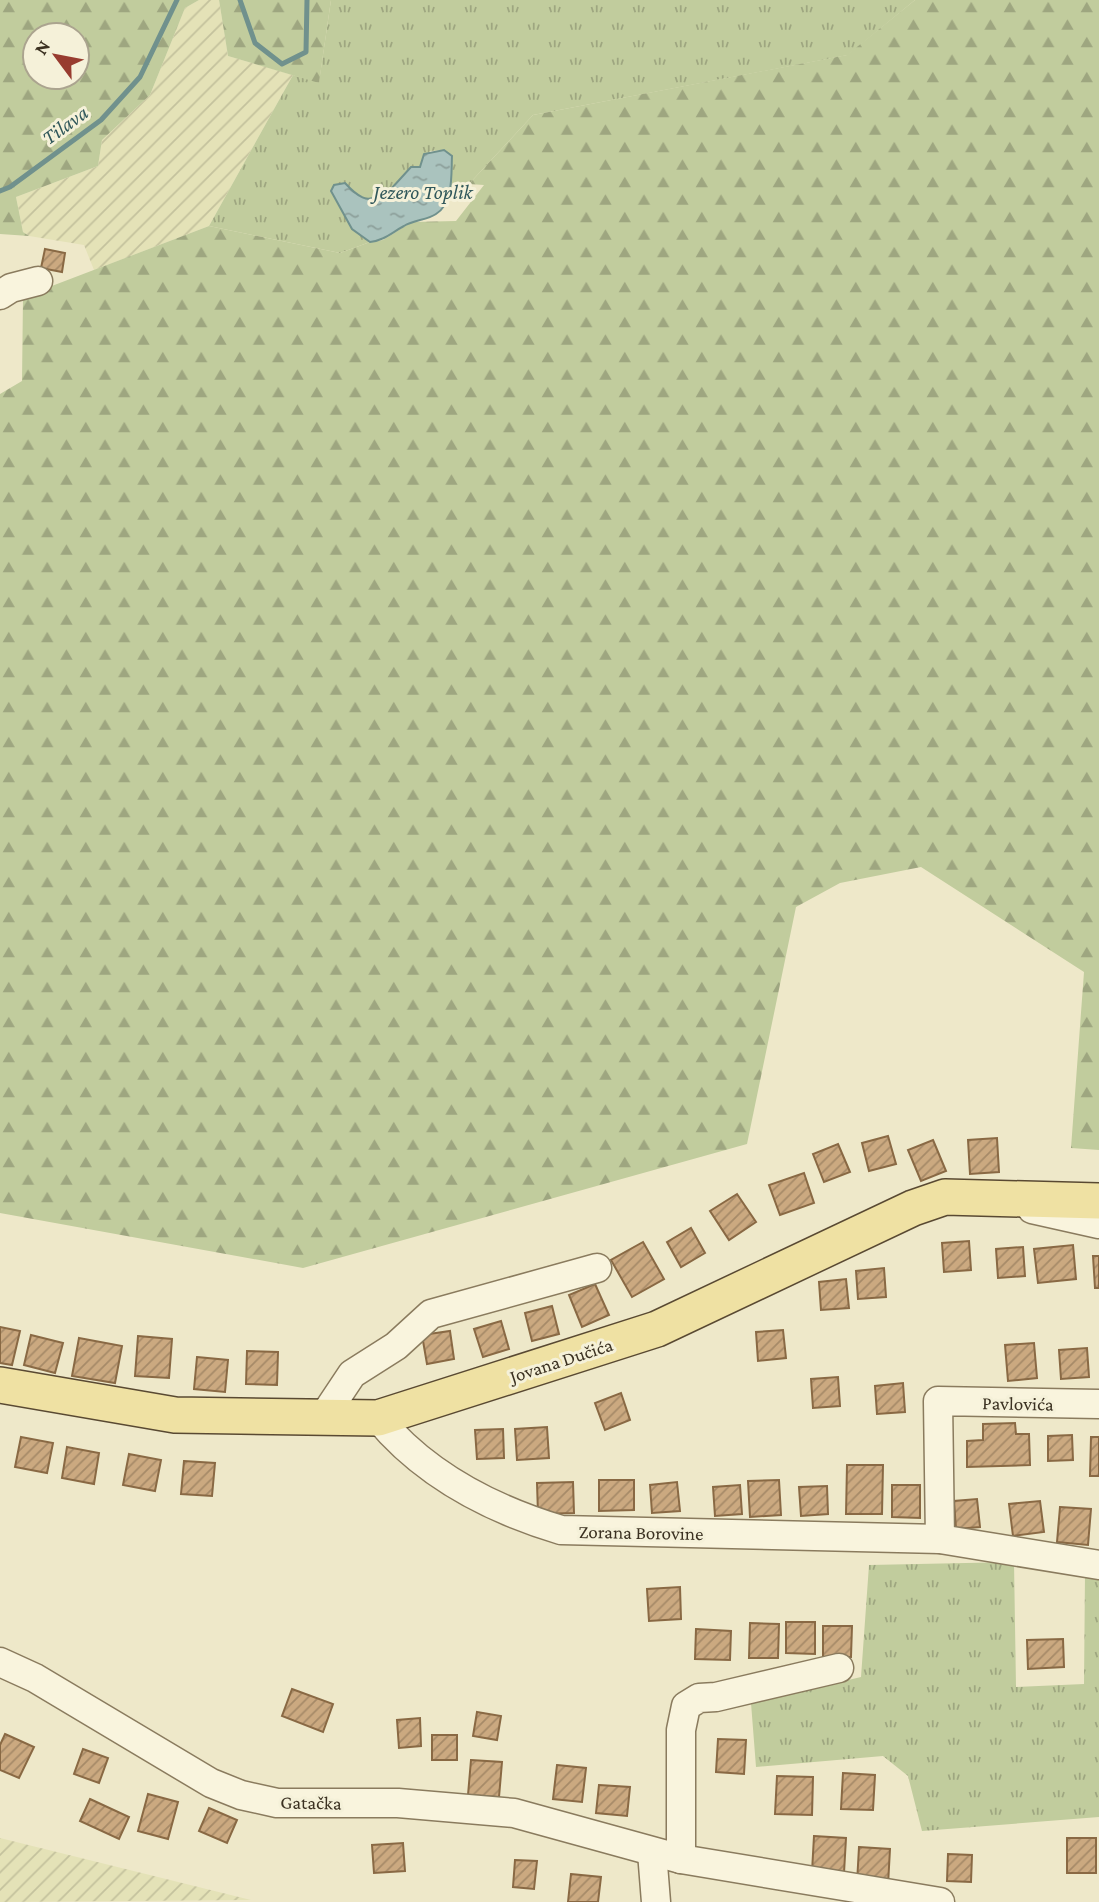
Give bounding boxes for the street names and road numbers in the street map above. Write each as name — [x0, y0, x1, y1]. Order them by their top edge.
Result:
street label: Jovana Dučića — [505, 1334, 616, 1388]
street label: Pavlovića — [982, 1392, 1054, 1415]
street label: Zorana Borovine — [578, 1521, 704, 1544]
street label: Gatačka — [280, 1791, 342, 1814]

